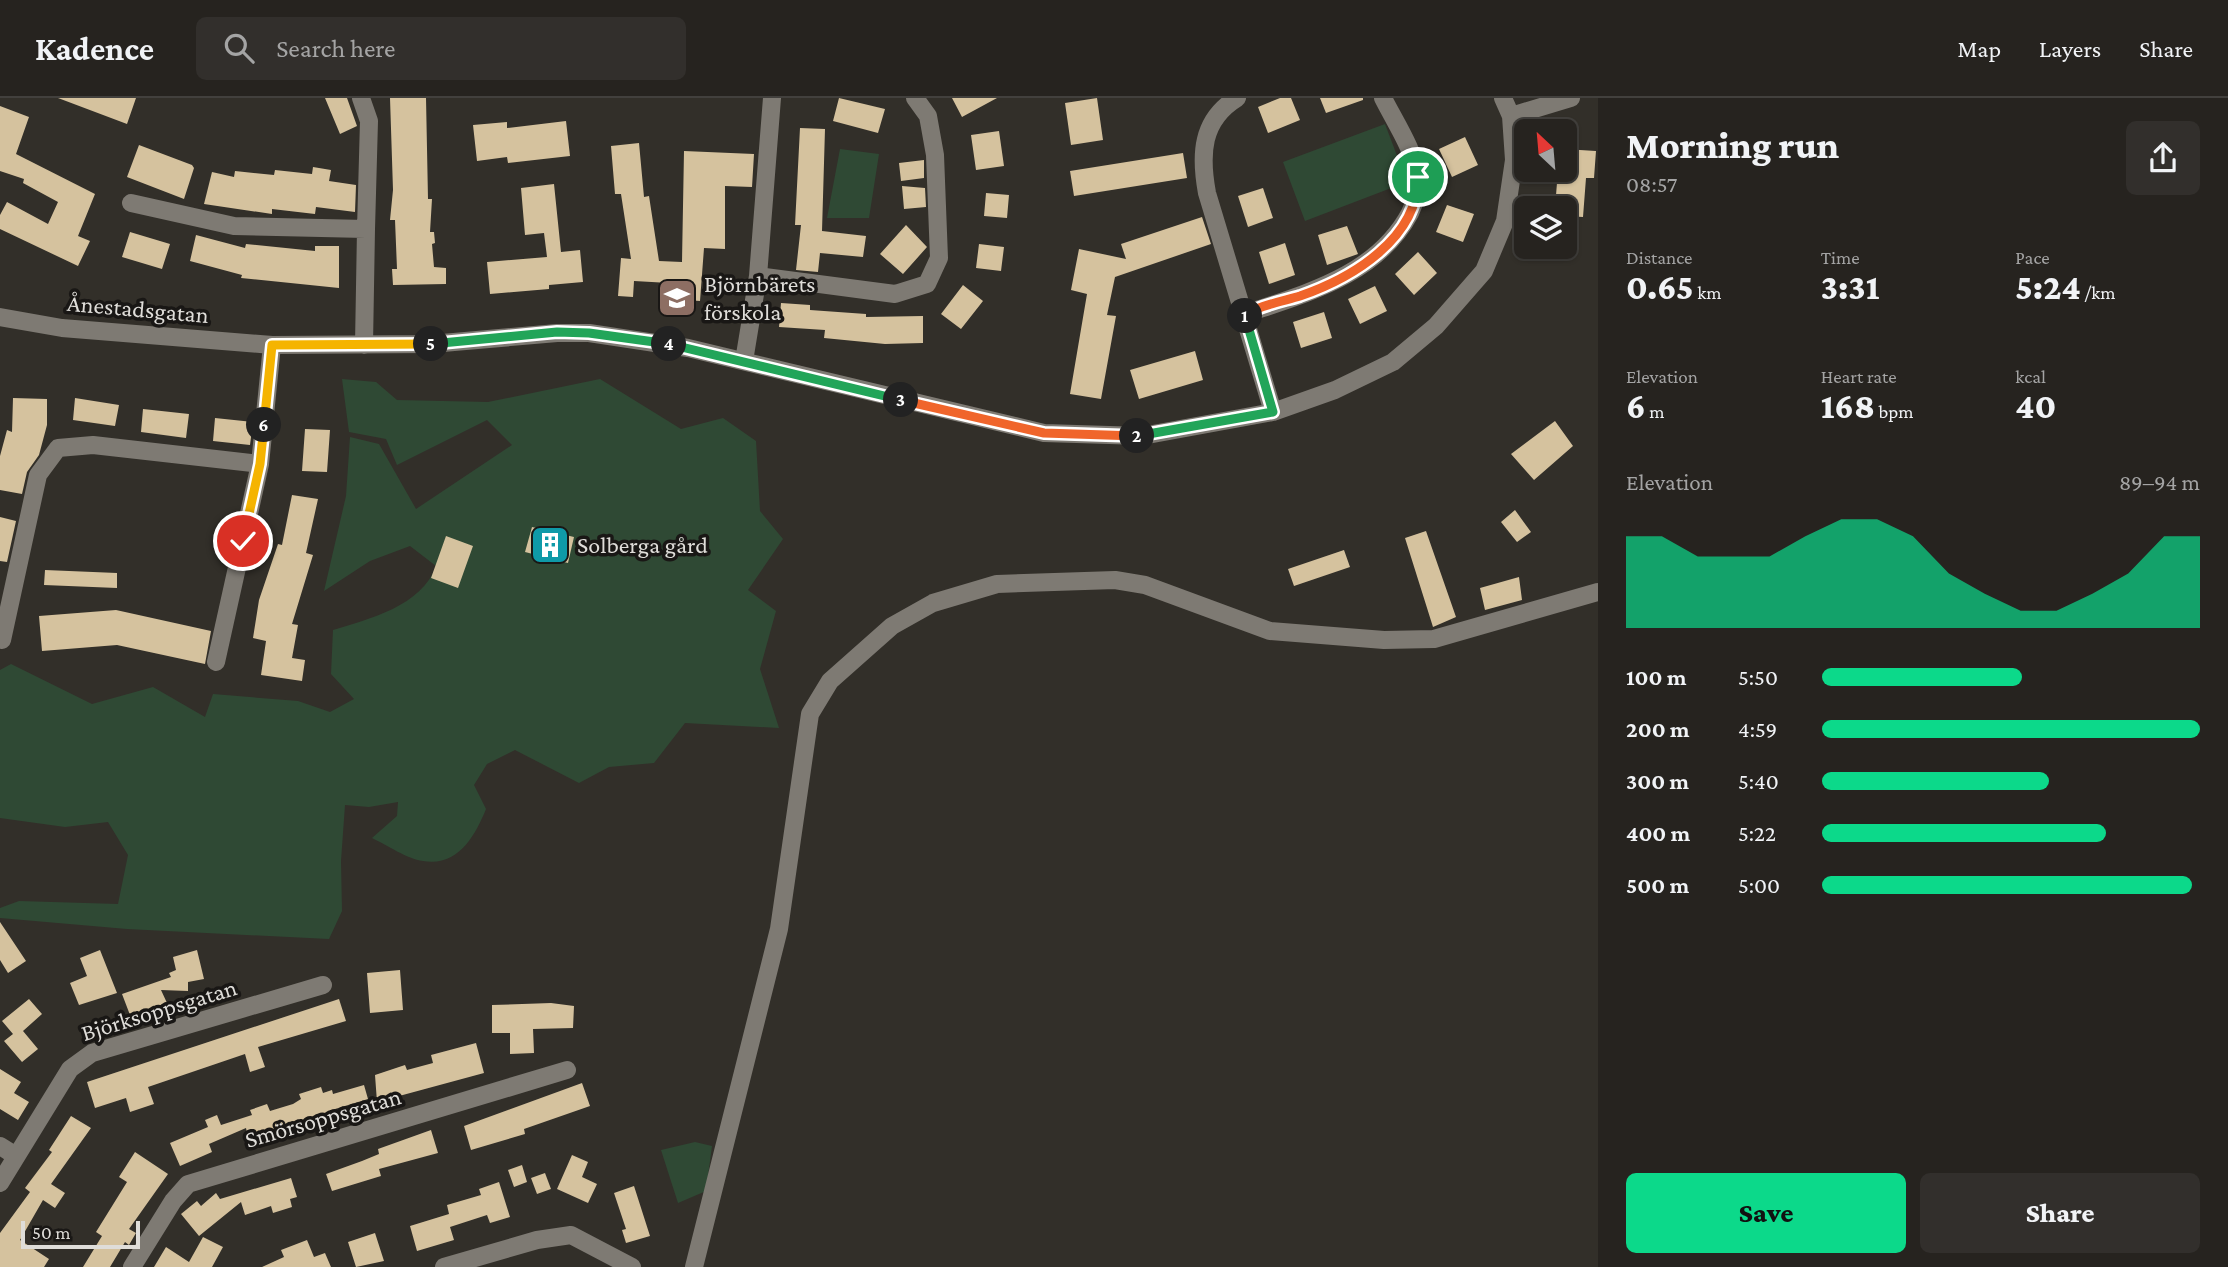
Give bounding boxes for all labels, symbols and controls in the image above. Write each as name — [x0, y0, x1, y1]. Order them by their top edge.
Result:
search box — [196, 17, 686, 80]
icon: search — [220, 29, 258, 67]
text: Kadence — [35, 30, 154, 67]
text: Search here — [276, 34, 395, 63]
text: Map — [1957, 35, 2001, 62]
text: Layers — [2039, 35, 2101, 62]
text: Share — [2139, 35, 2193, 62]
north arrow — [1514, 119, 1577, 182]
map controls — [1514, 119, 1577, 259]
button: share — [2126, 121, 2200, 195]
text: Morning run — [1626, 124, 1839, 166]
pin — [1388, 147, 1448, 207]
icon: arrive — [1399, 158, 1437, 196]
text: 08:57 — [1626, 171, 1677, 197]
button: layers — [1514, 196, 1577, 259]
text: Distance — [1626, 247, 1692, 268]
text: Time — [1821, 247, 1860, 268]
text: Pace — [2015, 247, 2050, 268]
text: 0.65 — [1626, 268, 1694, 307]
text: 3:31 — [1821, 268, 1879, 307]
text: 5:24 — [2015, 268, 2081, 307]
place label: Björnbärets förskola — [704, 270, 816, 325]
school or university icon: Björnbärets förskola — [656, 277, 698, 319]
text: km — [1694, 282, 1721, 303]
text: /km — [2081, 282, 2116, 303]
street label: Ånestadsgatan — [66, 289, 210, 328]
pin: 1 — [1228, 298, 1262, 333]
text: 1 — [1241, 305, 1248, 326]
pin: 5 — [414, 327, 448, 362]
pin: 4 — [652, 327, 686, 362]
text: 5 — [426, 333, 435, 354]
text: 4 — [663, 333, 674, 354]
text: Elevation — [1626, 366, 1698, 387]
text: Heart rate — [1821, 366, 1897, 387]
text: kcal — [2015, 366, 2046, 387]
pin: 3 — [884, 382, 918, 418]
text: 6 — [1626, 387, 1646, 426]
text: 168 — [1821, 387, 1875, 426]
text: 40 — [2015, 387, 2056, 426]
text: 3 — [896, 389, 905, 410]
text: m — [1646, 401, 1664, 422]
text: bpm — [1875, 401, 1914, 422]
pin: 6 — [246, 408, 282, 442]
text: 6 — [258, 414, 269, 435]
pin: 2 — [1120, 418, 1154, 454]
text: 2 — [1132, 425, 1141, 446]
text: Elevation — [1626, 469, 1713, 495]
text: 89–94 m — [2119, 469, 2200, 495]
pin — [213, 511, 273, 571]
icon: check — [224, 522, 262, 560]
building icon: Solberga gård — [529, 524, 571, 566]
place label: Solberga gård — [577, 531, 708, 558]
text: 100 m — [1626, 664, 1686, 690]
text: 5:50 — [1738, 664, 1778, 690]
text: 200 m — [1626, 716, 1690, 742]
text: 4:59 — [1738, 716, 1777, 742]
text: 300 m — [1626, 768, 1689, 794]
text: 5:40 — [1738, 768, 1779, 794]
text: 400 m — [1626, 820, 1690, 846]
text: 5:22 — [1738, 820, 1776, 846]
text: 500 m — [1626, 872, 1689, 898]
text: 5:00 — [1738, 872, 1780, 898]
street label: Björksoppsgatan — [78, 973, 240, 1046]
street label: Smörsoppsgatan — [242, 1082, 404, 1153]
button: Save — [1626, 1173, 1906, 1253]
button: Share — [1920, 1173, 2200, 1253]
scale bar — [21, 1218, 140, 1250]
text: 50 m — [32, 1222, 71, 1243]

